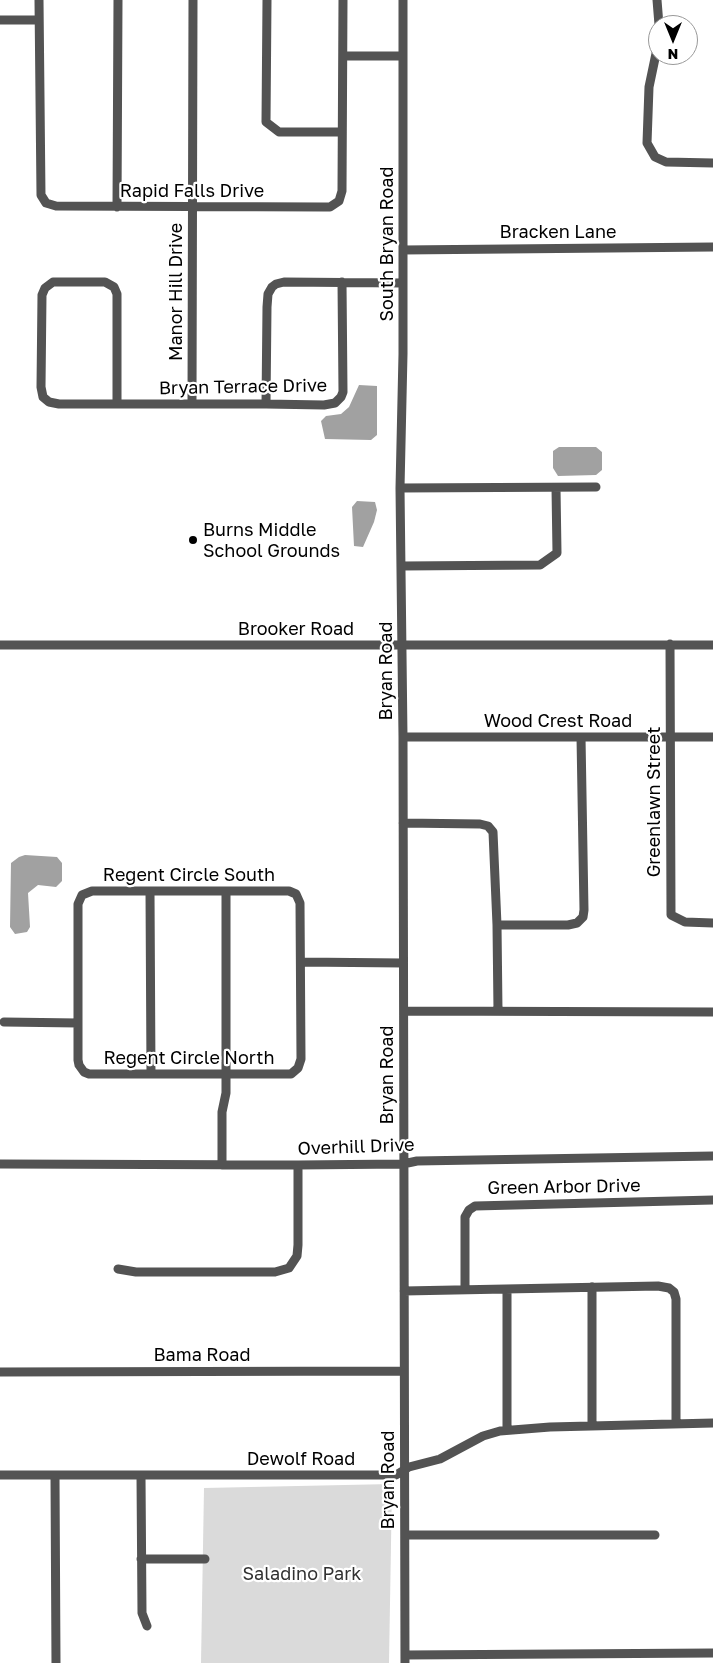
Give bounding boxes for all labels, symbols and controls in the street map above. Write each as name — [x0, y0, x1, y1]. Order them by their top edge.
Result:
north arrow — [648, 15, 698, 65]
text: N — [668, 46, 678, 63]
street label: South Bryan Road — [376, 167, 398, 321]
street label: Rapid Falls Drive — [120, 180, 264, 202]
street label: Bracken Lane — [500, 221, 616, 243]
street label: Manor Hill Drive — [165, 223, 187, 361]
street label: Bryan Terrace Drive — [159, 375, 327, 399]
place label: Burns Middle School Grounds — [203, 519, 340, 562]
marker: Burns Middle School Grounds — [187, 534, 199, 546]
street label: Brooker Road — [238, 618, 354, 640]
street label: Bryan Road — [375, 622, 397, 720]
street label: Wood Crest Road — [484, 710, 632, 732]
street label: Greenlawn Street — [643, 727, 665, 877]
street label: Regent Circle South — [103, 864, 275, 886]
street label: Bryan Road — [376, 1026, 398, 1124]
street label: Regent Circle North — [104, 1047, 274, 1069]
street label: Overhill Drive — [297, 1134, 415, 1160]
street label: Green Arbor Drive — [487, 1175, 641, 1199]
street label: Bama Road — [154, 1344, 250, 1366]
street label: Bryan Road — [377, 1431, 399, 1529]
street label: Dewolf Road — [247, 1448, 355, 1470]
park label: Saladino Park — [243, 1563, 361, 1585]

